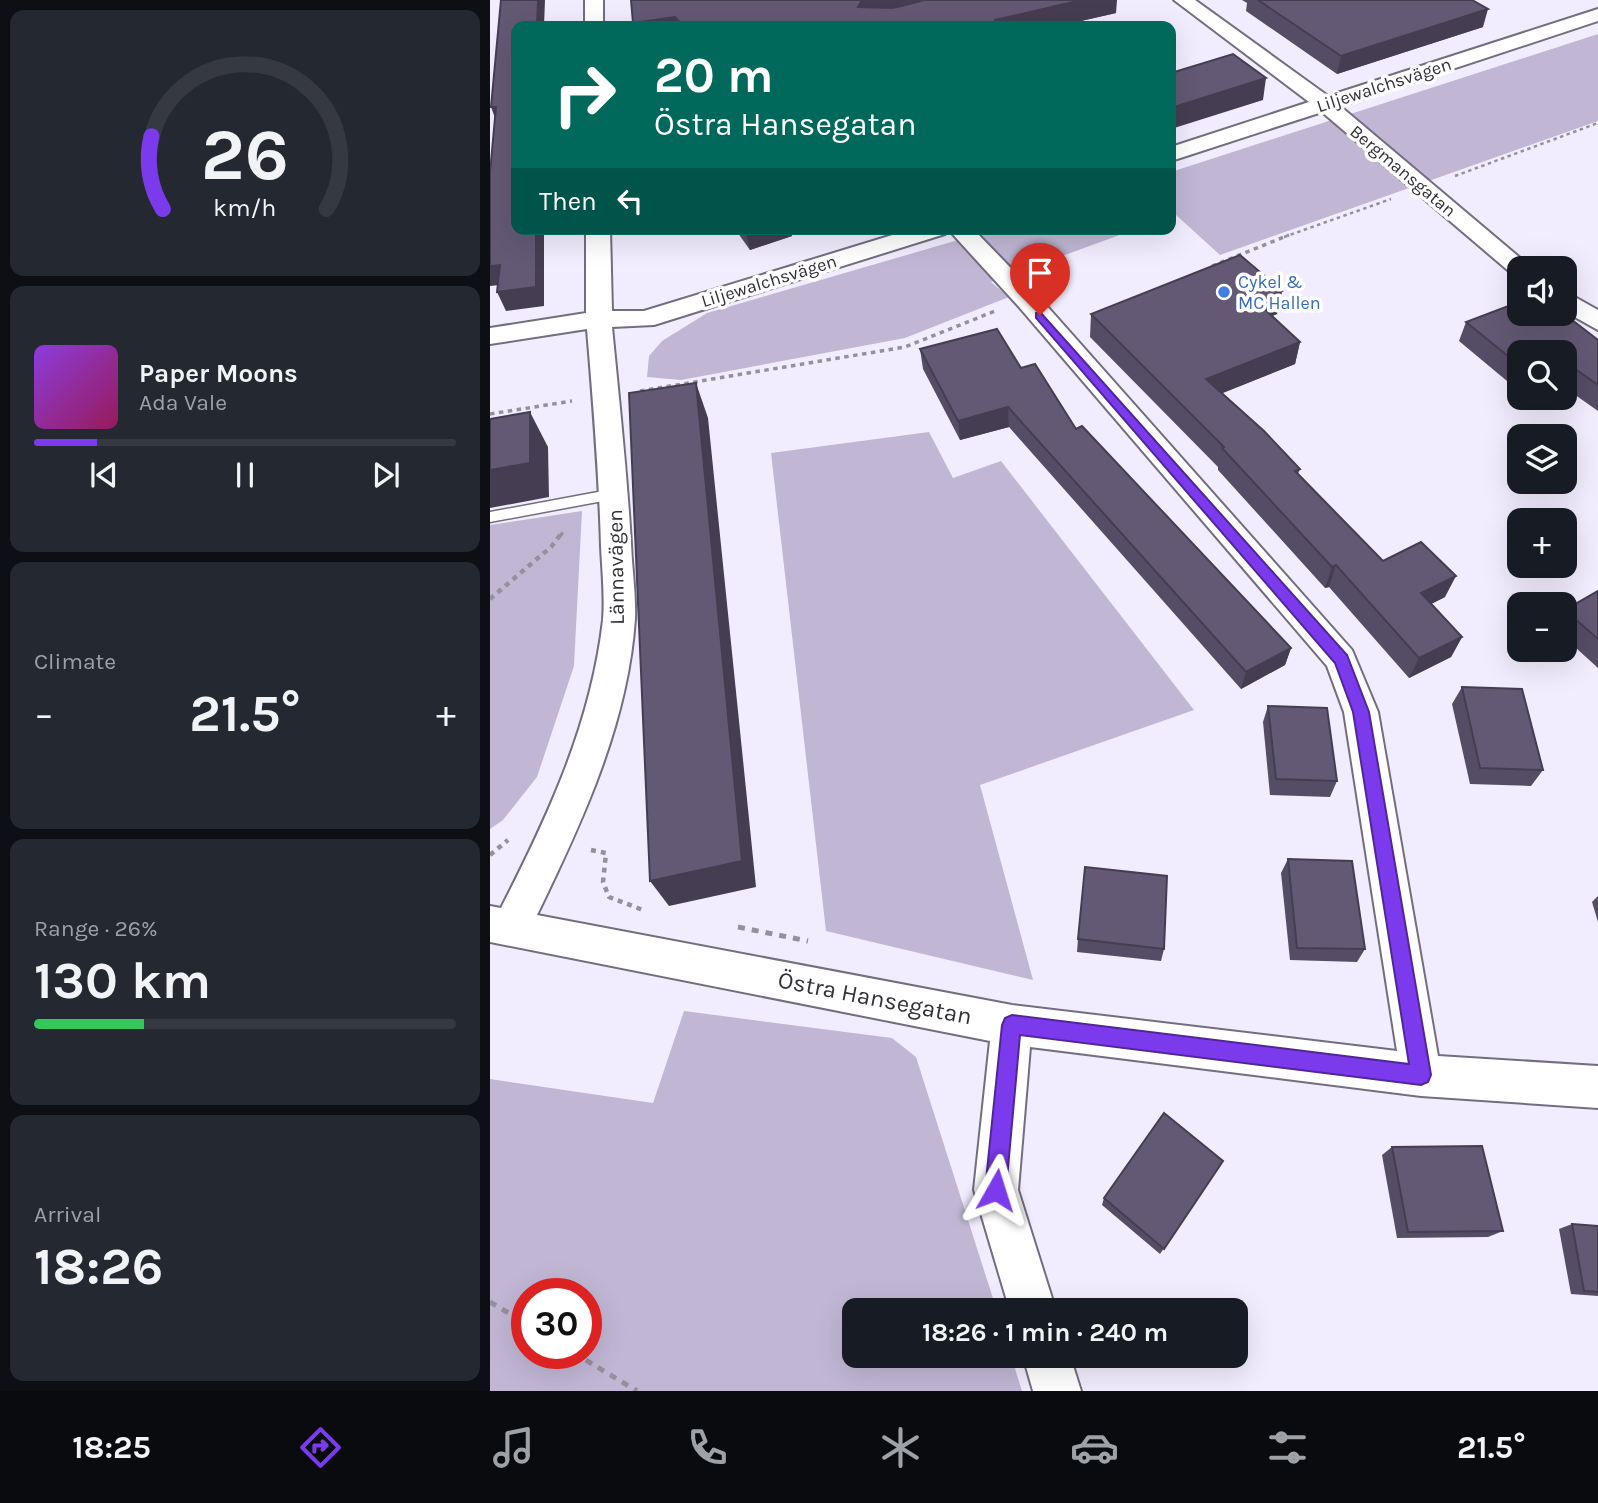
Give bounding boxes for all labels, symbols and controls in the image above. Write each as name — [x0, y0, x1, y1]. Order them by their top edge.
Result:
text: 20 m — [654, 47, 774, 104]
icon: right — [539, 49, 630, 140]
street label: Liljewalchsvägen — [1314, 53, 1454, 117]
text: Östra Hansegatan — [654, 106, 917, 143]
text: 26 — [201, 112, 289, 197]
street label: Bergmansgatan — [1346, 120, 1460, 222]
icon: left — [611, 182, 649, 220]
text: Then — [539, 186, 597, 217]
text: km/h — [213, 193, 277, 222]
pin — [1010, 243, 1070, 315]
street label: Liljewalchsvägen — [699, 250, 839, 312]
icon: arrive — [1021, 254, 1059, 292]
map controls — [1507, 256, 1577, 662]
button: sound — [1507, 256, 1577, 326]
place label: Cykel & MC Hallen — [1238, 271, 1321, 314]
marker: Cykel & MC Hallen — [1216, 284, 1232, 300]
button: search — [1507, 340, 1577, 410]
text: Paper Moons — [139, 358, 298, 389]
text: Ada Vale — [139, 389, 227, 416]
button: layers — [1507, 424, 1577, 494]
icon: previous — [85, 456, 123, 494]
icon: pause — [226, 456, 264, 494]
icon: next — [367, 456, 405, 494]
button: + — [1507, 508, 1577, 578]
street label: Lännavägen — [603, 509, 629, 625]
button: − — [1507, 592, 1577, 662]
text: Climate — [34, 648, 116, 675]
text: 21.5° — [189, 683, 301, 744]
text: − — [34, 692, 54, 737]
text: + — [436, 692, 456, 737]
text: Range · 26% — [34, 915, 158, 942]
text: 130 km — [34, 950, 211, 1011]
street label: Östra Hansegatan — [776, 965, 974, 1031]
position arrow — [959, 1153, 1033, 1227]
text: Arrival — [34, 1201, 101, 1228]
text: 18:26 — [34, 1236, 163, 1297]
speed limit sign: 30 — [511, 1278, 602, 1369]
text: 18:26 · 1 min · 240 m — [922, 1317, 1168, 1348]
icon: directions — [296, 1423, 345, 1472]
icon: music — [489, 1423, 538, 1472]
icon: phone — [683, 1423, 732, 1472]
icon: climate — [876, 1423, 925, 1472]
icon: car — [1070, 1423, 1119, 1472]
icon: filters — [1263, 1423, 1312, 1472]
text: 18:25 — [72, 1429, 151, 1466]
text: 21.5° — [1457, 1429, 1526, 1466]

